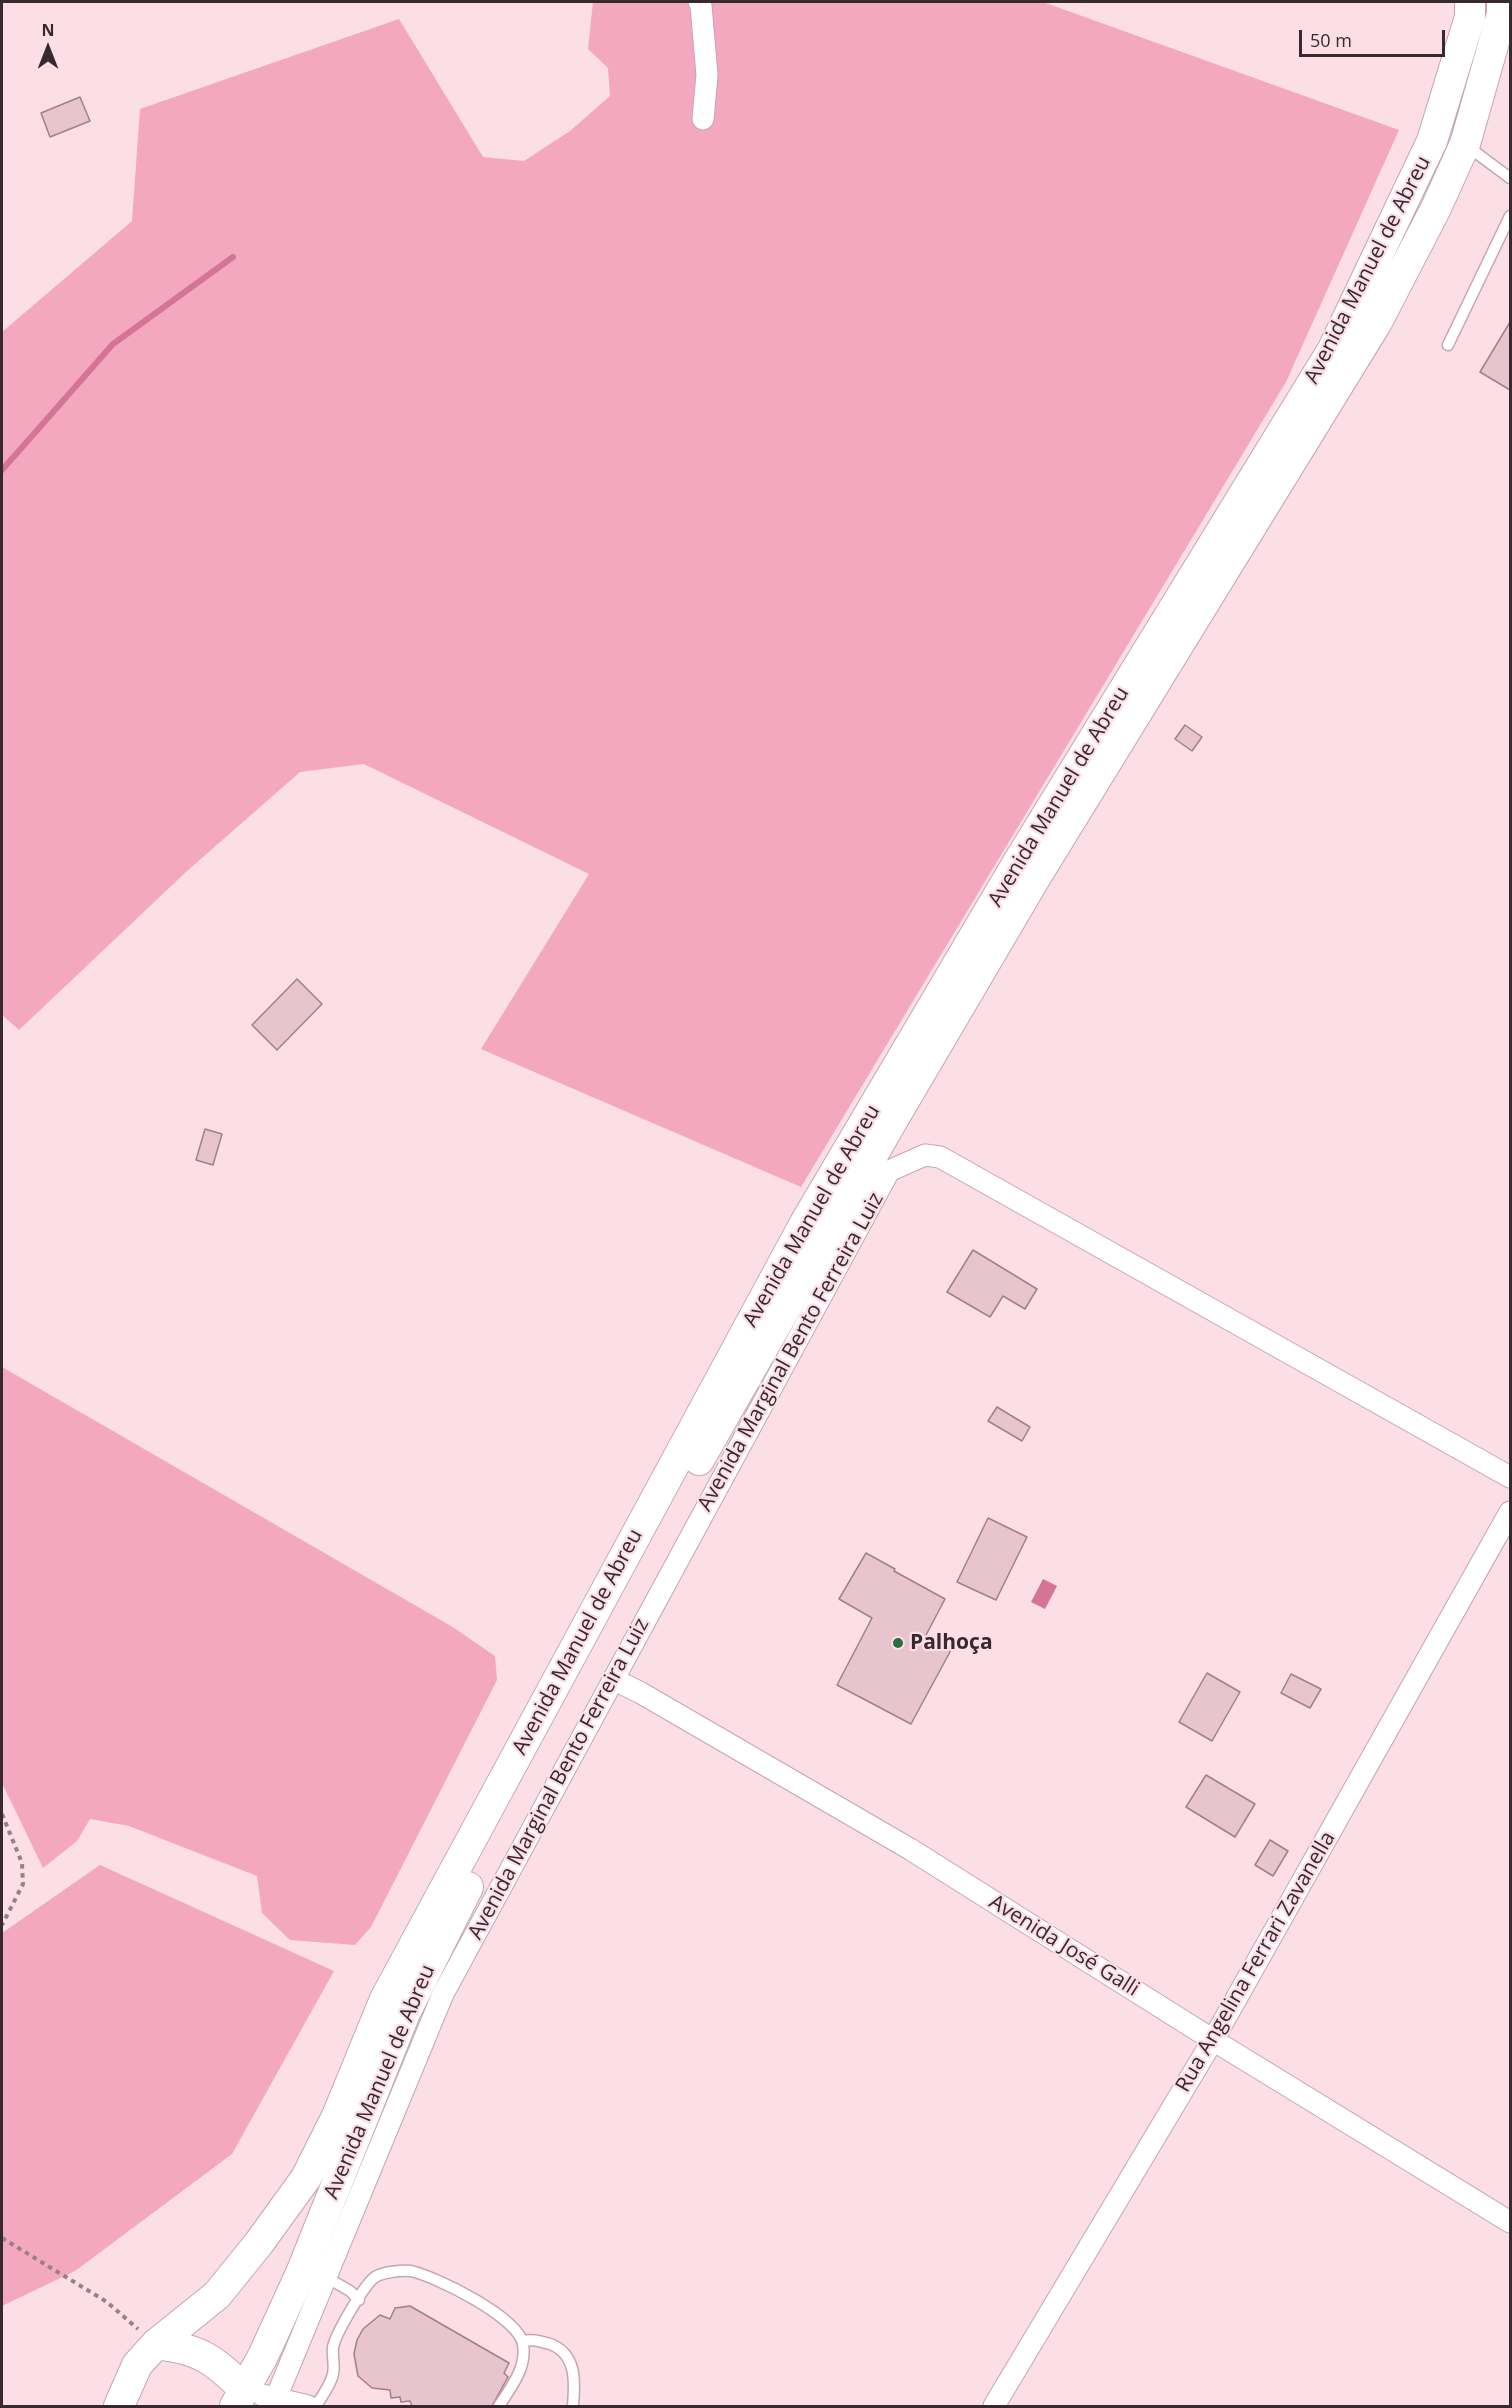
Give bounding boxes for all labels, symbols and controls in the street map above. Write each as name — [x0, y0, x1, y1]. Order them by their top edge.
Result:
north arrow — [18, 18, 78, 78]
scale bar — [1302, 18, 1448, 56]
text: N — [41, 19, 55, 41]
text: 50 m — [1310, 28, 1352, 52]
street label: Avenida Manuel de Abreu — [1300, 152, 1436, 388]
street label: Avenida Manuel de Abreu — [983, 682, 1135, 912]
street label: Avenida Manuel de Abreu — [738, 1101, 886, 1331]
street label: Avenida Marginal Bento Ferreira Luiz — [693, 1188, 889, 1516]
street label: Avenida Manuel de Abreu — [508, 1525, 648, 1759]
street label: Avenida Marginal Bento Ferreira Luiz — [463, 1614, 655, 1944]
place label: Palhoça — [910, 1630, 993, 1656]
marker: Palhoça — [891, 1636, 905, 1650]
street label: Rua Angelina Ferrari Zavanella — [1171, 1827, 1341, 2097]
street label: Avenida José Galli — [984, 1890, 1144, 2002]
street label: Avenida Manuel de Abreu — [319, 1961, 441, 2203]

